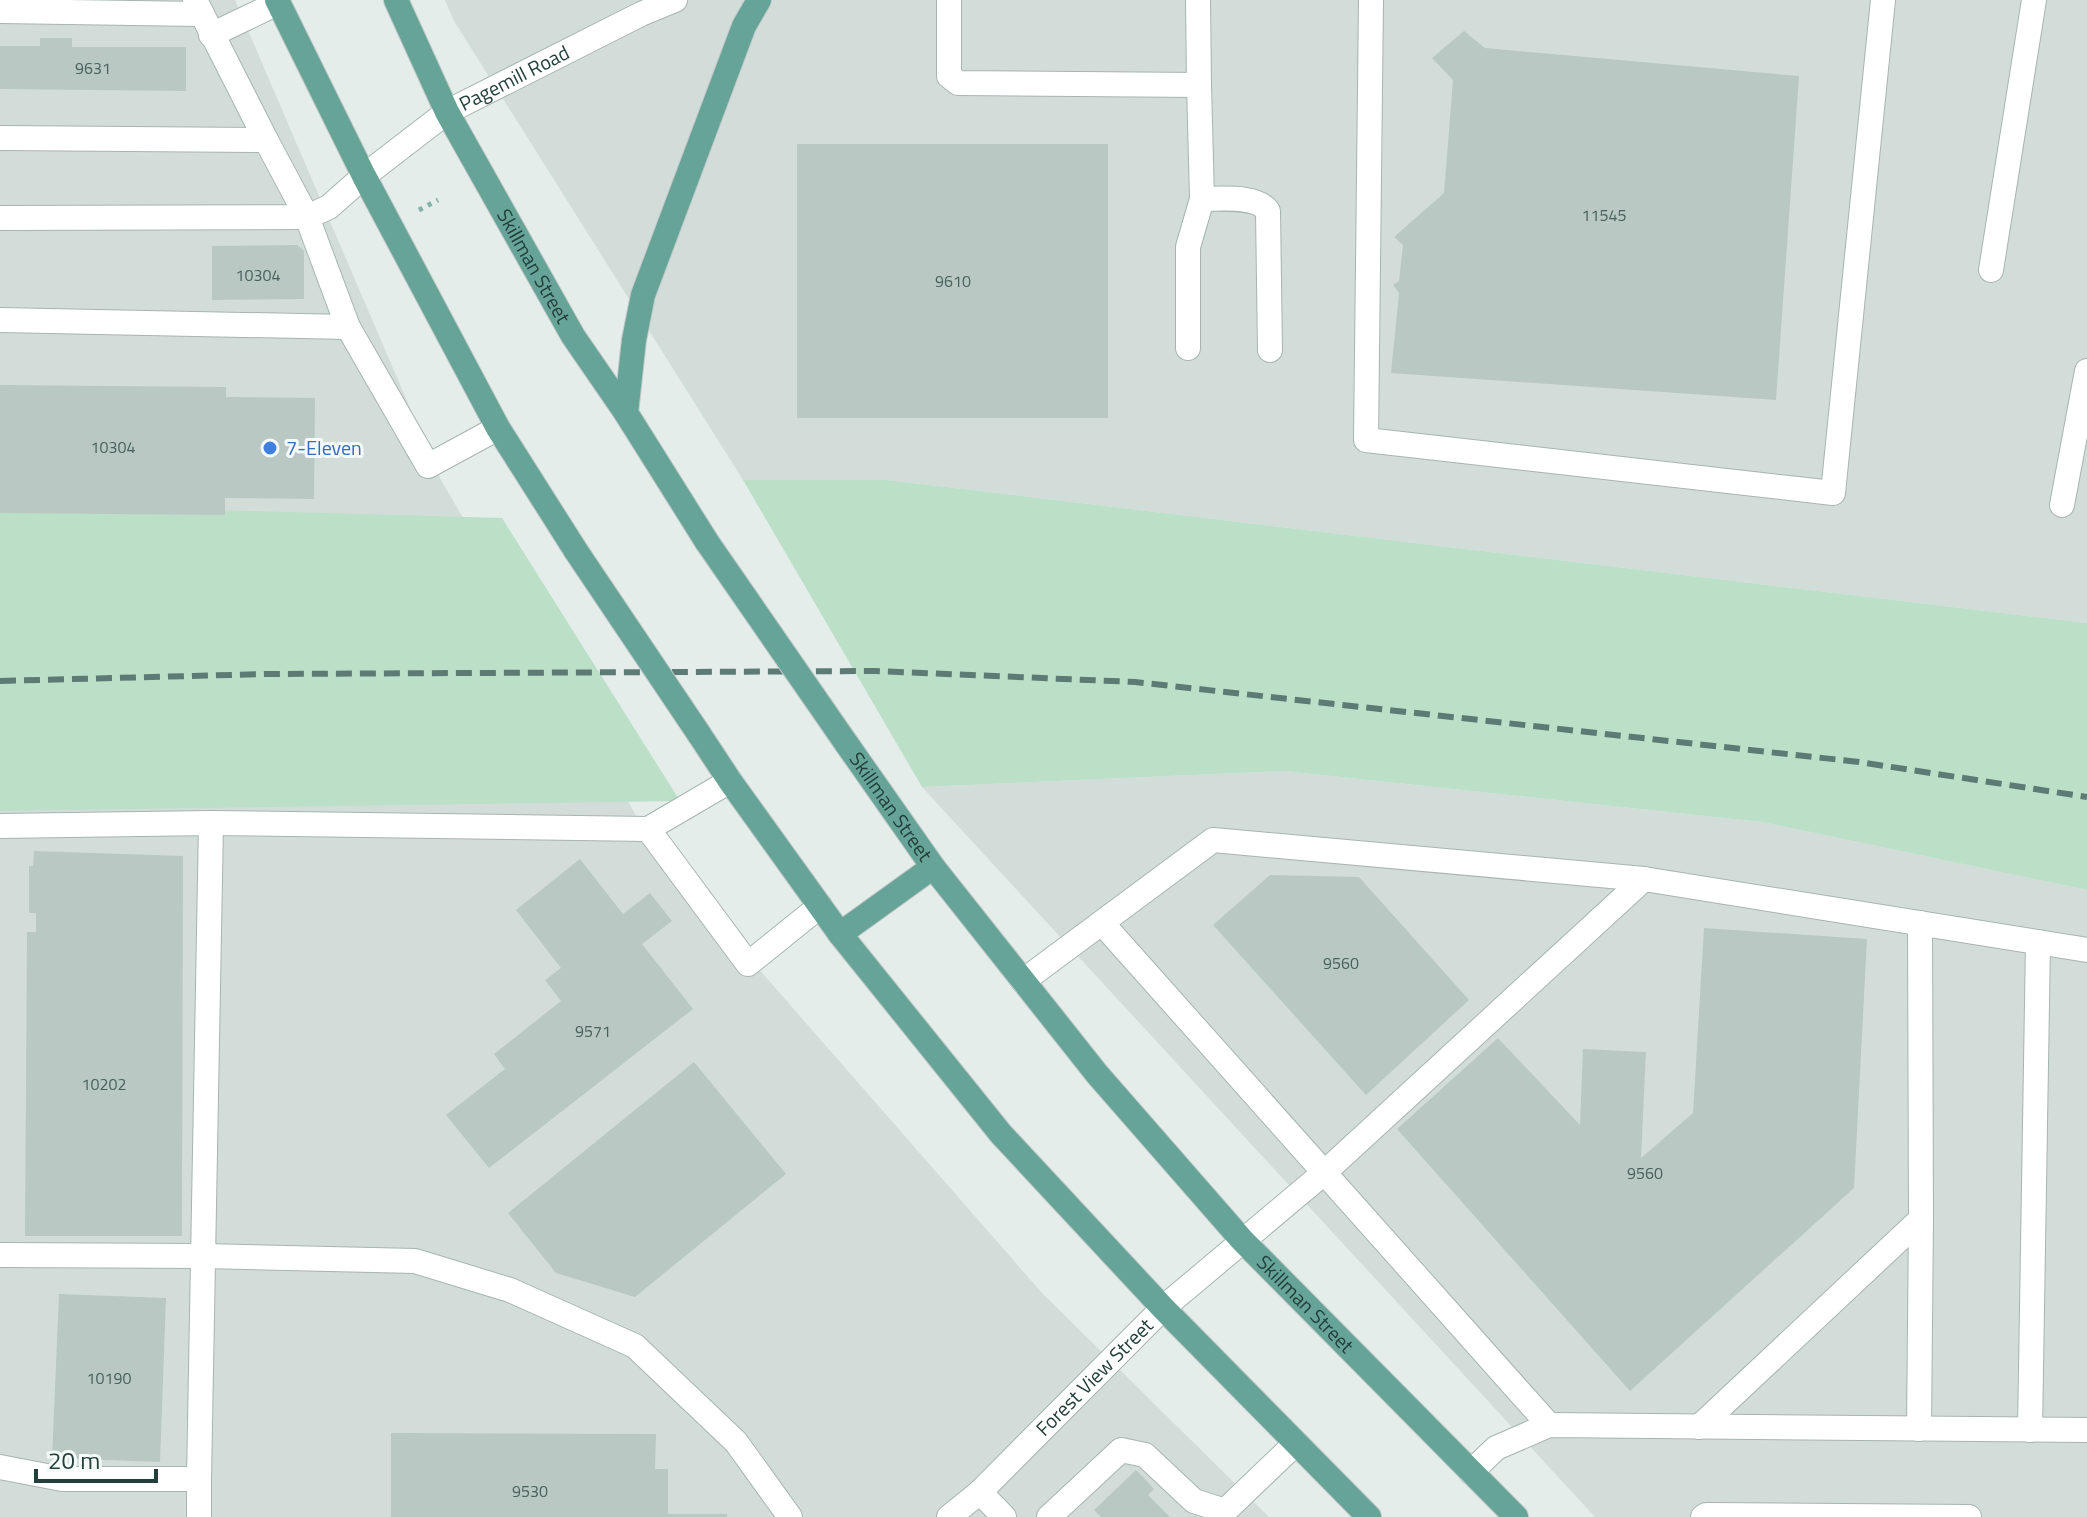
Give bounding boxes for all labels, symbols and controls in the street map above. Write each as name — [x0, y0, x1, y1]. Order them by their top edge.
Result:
street label: Pagemill Road — [453, 37, 575, 119]
house number: 9631 — [75, 56, 111, 80]
street label: Skillman Street — [489, 203, 579, 329]
house number: 11545 — [1582, 203, 1626, 227]
house number: 10304 — [236, 263, 280, 287]
house number: 9610 — [935, 269, 971, 293]
place label: 7-Eleven — [286, 432, 362, 463]
house number: 10304 — [91, 435, 135, 459]
marker: 7-Eleven — [261, 439, 279, 457]
street label: Skillman Street — [842, 745, 941, 868]
house number: 9560 — [1323, 951, 1359, 975]
house number: 9571 — [575, 1019, 611, 1043]
house number: 10202 — [82, 1072, 126, 1096]
house number: 9560 — [1627, 1161, 1663, 1185]
street label: Skillman Street — [1250, 1247, 1362, 1360]
street label: Forest View Street — [1028, 1311, 1160, 1443]
house number: 10190 — [87, 1366, 131, 1390]
scale bar — [36, 1433, 156, 1483]
text: 20 m — [48, 1442, 100, 1478]
house number: 9530 — [512, 1479, 548, 1503]

